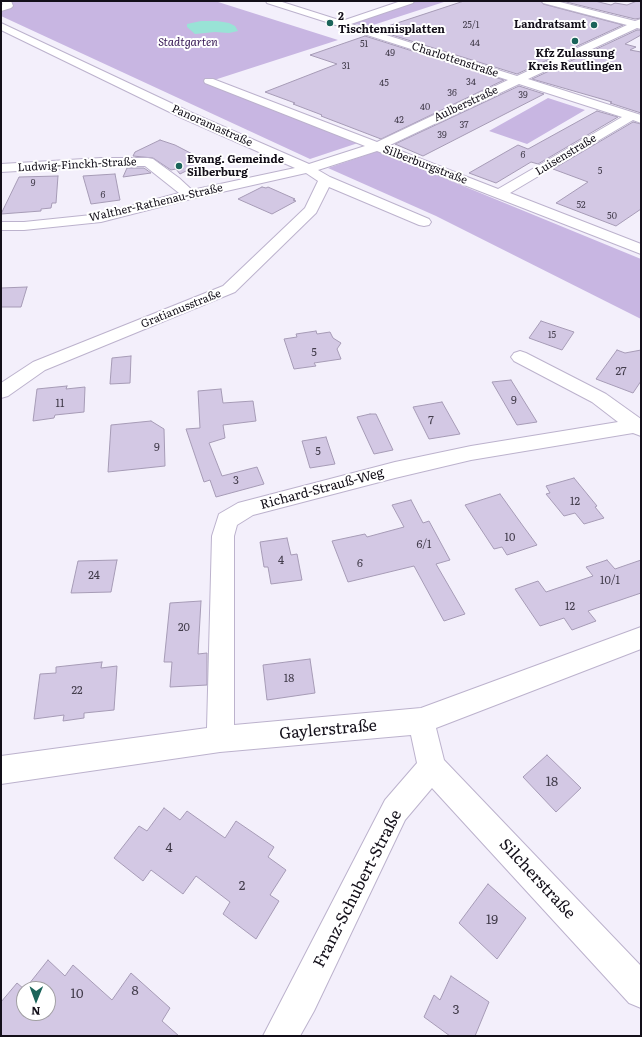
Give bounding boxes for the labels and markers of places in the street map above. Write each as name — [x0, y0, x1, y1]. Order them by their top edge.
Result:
place label: 2 Tischtennisplatten — [338, 10, 445, 36]
marker: 2 Tischtennisplatten — [325, 18, 335, 28]
place label: Landratsamt — [514, 18, 586, 32]
marker: Landratsamt — [589, 20, 599, 30]
marker: Kfz Zulassung Kreis Reutlingen — [570, 36, 580, 46]
place label: Kfz Zulassung Kreis Reutlingen — [528, 47, 622, 73]
place label: Evang. Gemeinde Silberburg — [187, 153, 284, 179]
marker: Evang. Gemeinde Silberburg — [174, 161, 184, 171]

